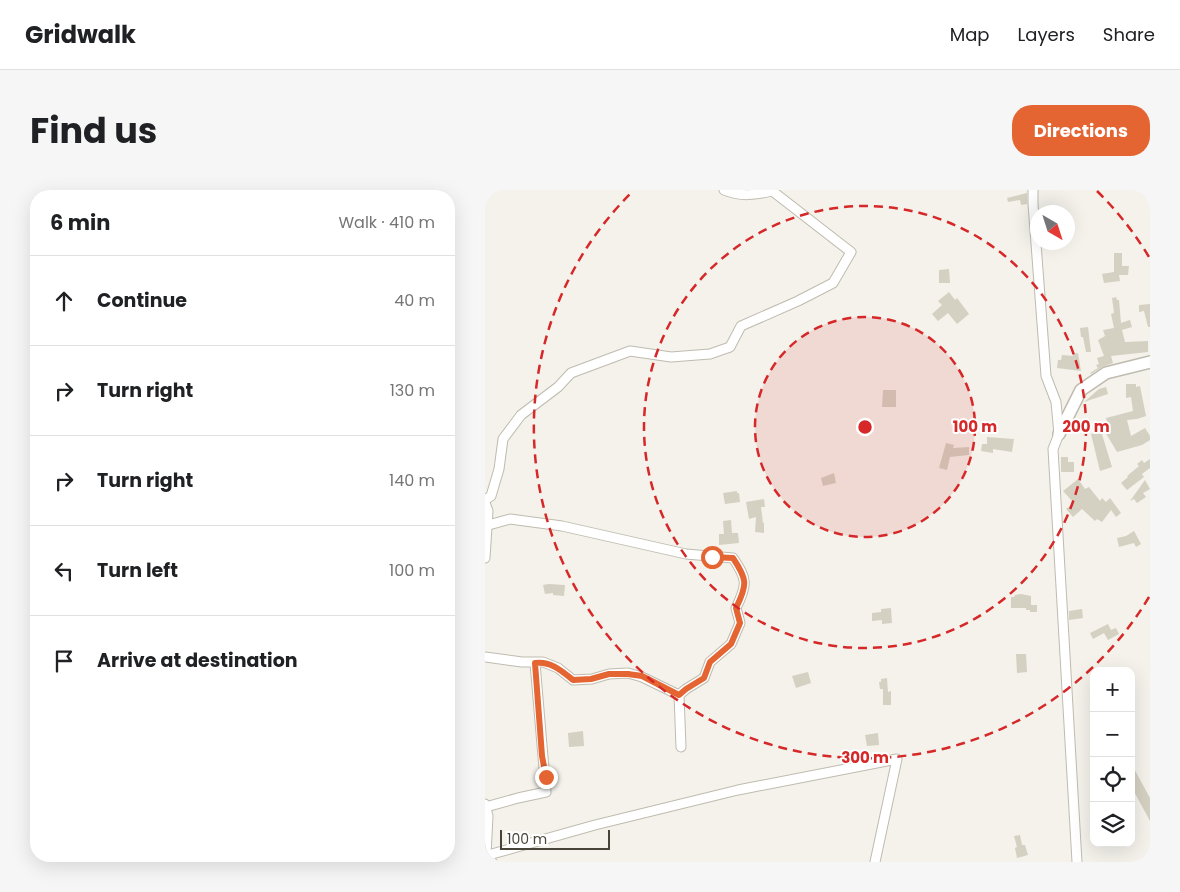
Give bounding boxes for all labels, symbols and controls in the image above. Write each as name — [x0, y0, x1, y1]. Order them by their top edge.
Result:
text: Gridwalk — [25, 18, 136, 51]
text: Map — [950, 22, 990, 47]
text: Layers — [1018, 22, 1075, 47]
text: Share — [1103, 22, 1155, 47]
button: Directions — [1012, 105, 1150, 156]
text: Find us — [30, 106, 157, 155]
north arrow — [1030, 205, 1075, 250]
text: 6 min — [50, 208, 110, 237]
text: Walk · 410 m — [338, 211, 435, 234]
icon: ahead — [50, 287, 78, 315]
text: Continue — [97, 287, 187, 314]
text: 40 m — [394, 289, 435, 312]
icon: right — [50, 377, 78, 405]
text: Turn right — [97, 377, 193, 404]
text: 130 m — [390, 379, 435, 402]
text: 100 m — [953, 416, 997, 437]
text: 200 m — [1062, 416, 1110, 437]
centre of rings — [856, 418, 874, 436]
icon: right — [50, 467, 78, 495]
text: Turn right — [97, 467, 193, 494]
text: 140 m — [389, 469, 435, 492]
route start — [701, 546, 724, 569]
icon: left — [50, 557, 78, 585]
text: Turn left — [97, 557, 178, 584]
text: 100 m — [389, 559, 435, 582]
icon: arrive — [50, 647, 78, 675]
text: Arrive at destination — [97, 647, 298, 674]
map controls — [1090, 667, 1135, 847]
button: + — [1090, 667, 1135, 712]
button: − — [1090, 712, 1135, 757]
text: 300 m — [841, 747, 889, 768]
button: locate — [1090, 757, 1135, 802]
route end — [535, 766, 558, 789]
button: layers — [1090, 802, 1135, 847]
scale bar — [500, 827, 610, 850]
text: 100 m — [507, 829, 547, 849]

